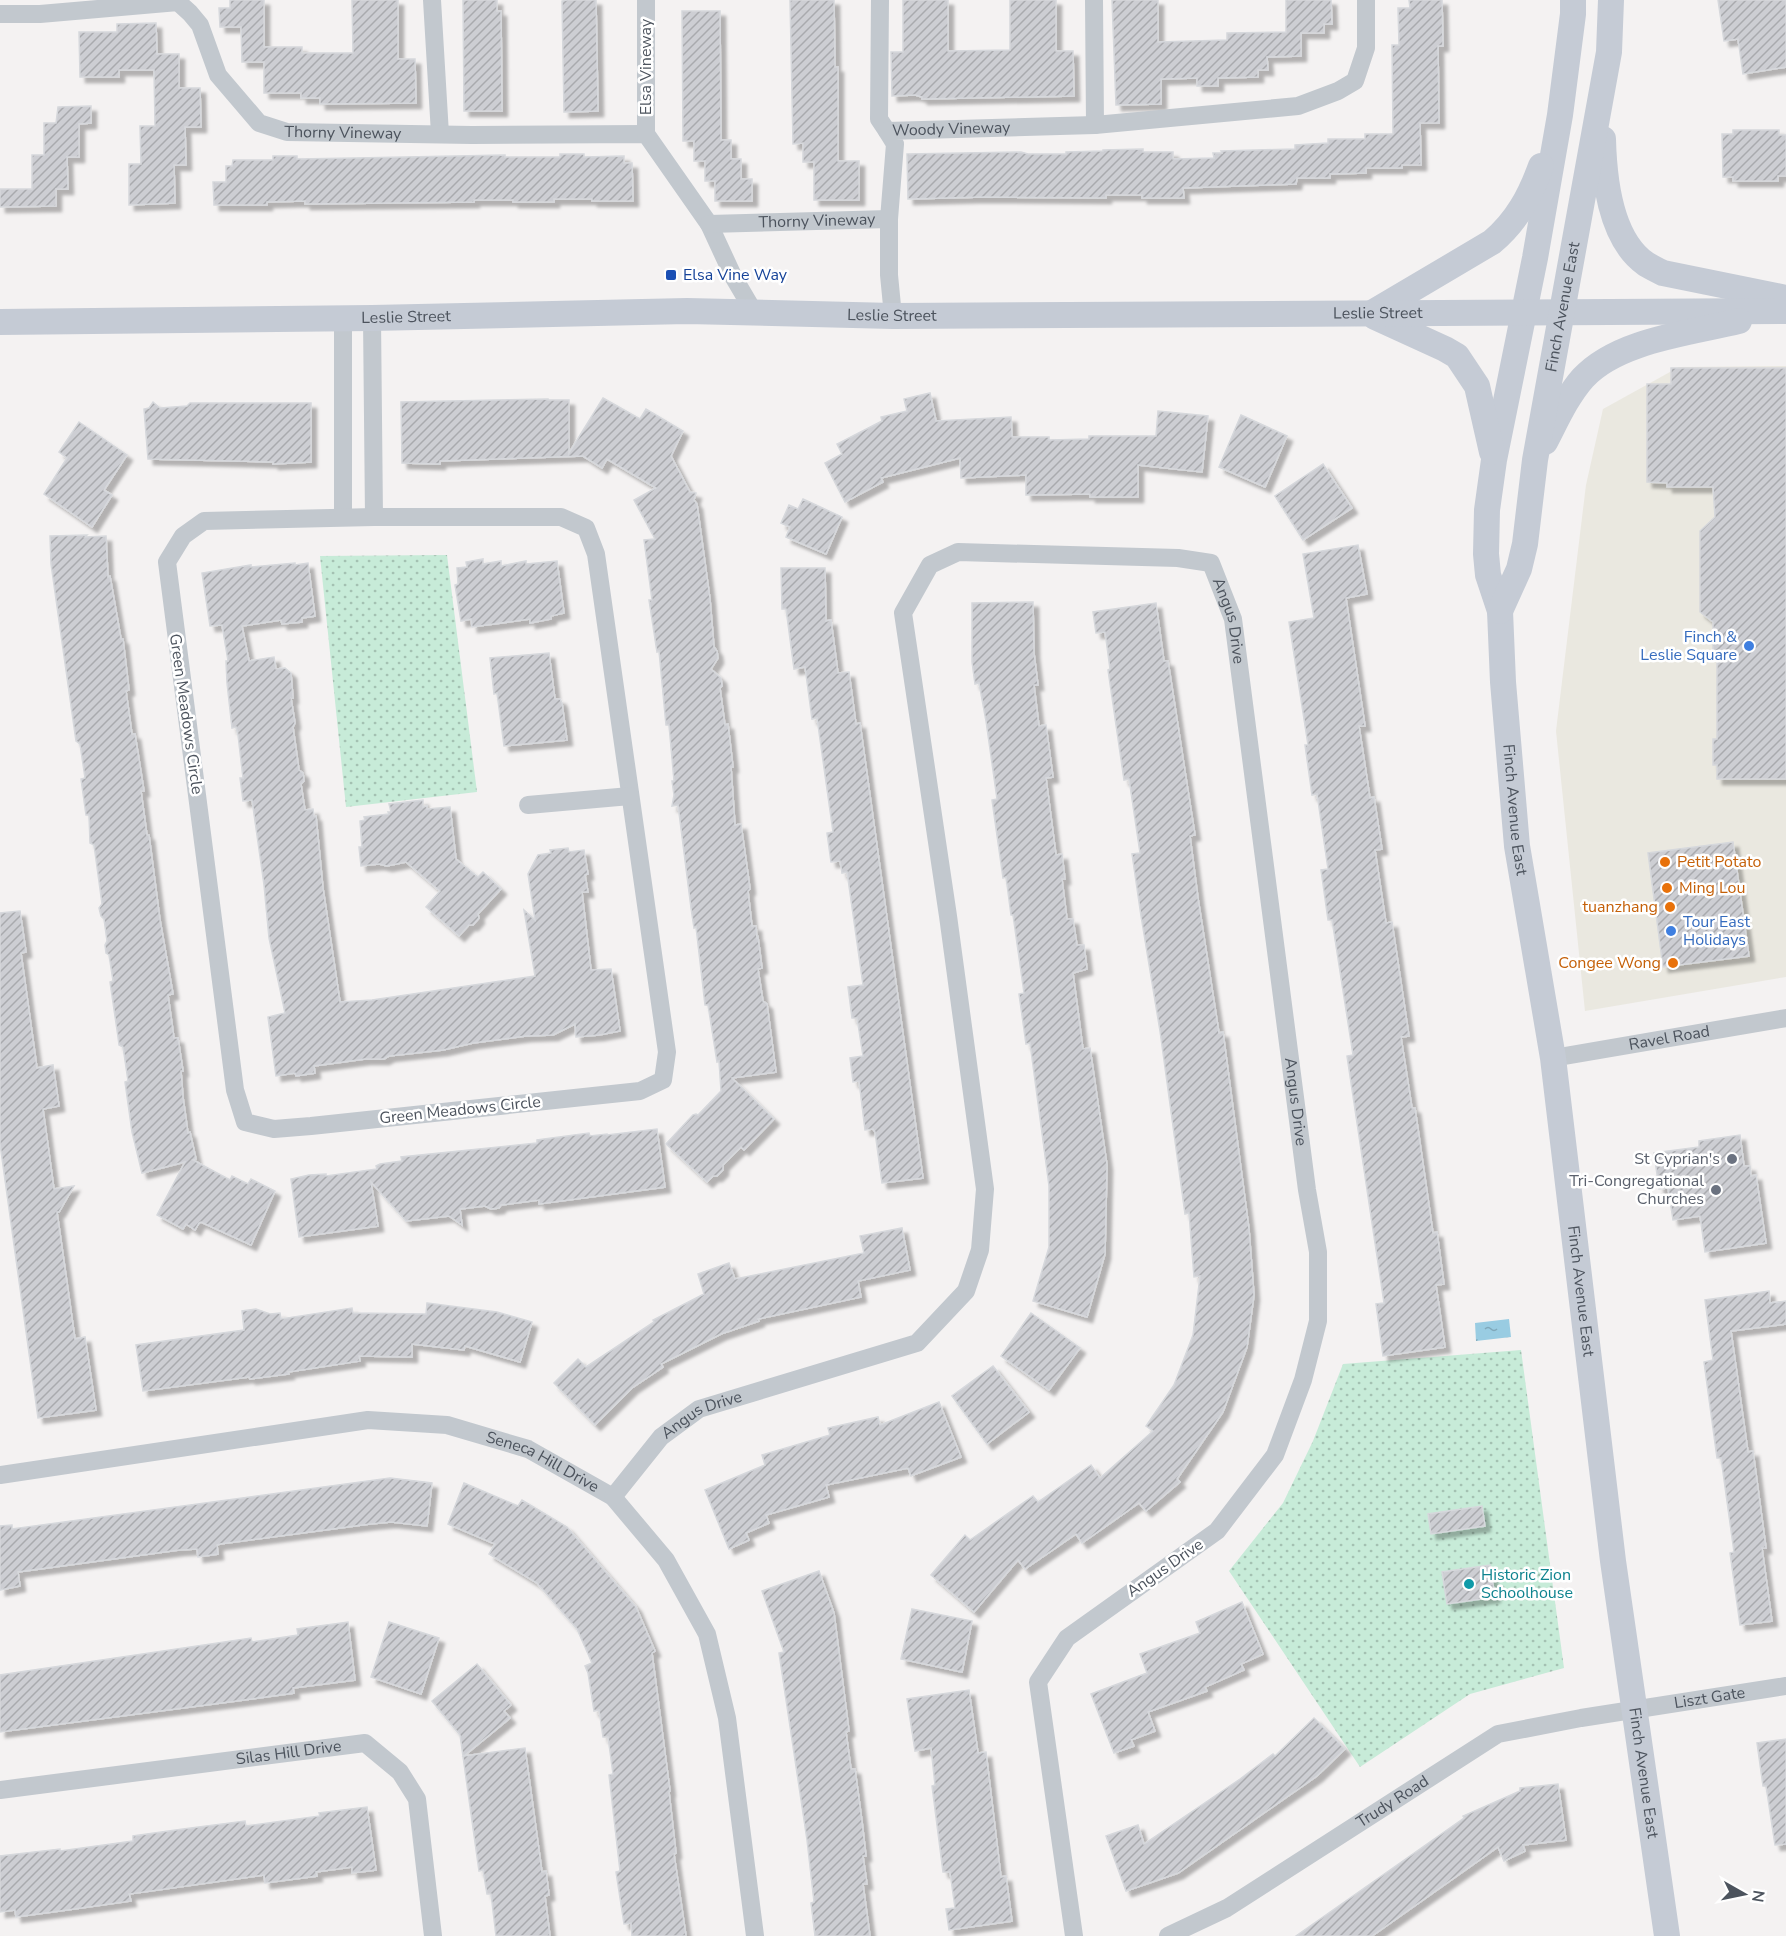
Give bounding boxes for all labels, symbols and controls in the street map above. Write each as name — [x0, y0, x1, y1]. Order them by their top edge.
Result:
street label: Elsa Vineway — [635, 18, 657, 115]
street label: Woody Vineway — [892, 116, 1012, 142]
street label: Thorny Vineway — [284, 121, 402, 145]
street label: Thorny Vineway — [758, 208, 876, 234]
street label: Finch Avenue East — [1540, 240, 1585, 374]
place label: Elsa Vine Way — [683, 264, 788, 286]
marker: Elsa Vine Way — [664, 268, 678, 282]
street label: Leslie Street — [1333, 302, 1423, 325]
street label: Leslie Street — [847, 304, 937, 327]
street label: Leslie Street — [361, 305, 451, 329]
street label: Angus Drive — [1207, 574, 1250, 665]
place label: Finch & Leslie Square — [1640, 626, 1737, 666]
street label: Green Meadows Circle — [164, 632, 208, 796]
marker: Finch & Leslie Square — [1742, 639, 1756, 653]
street label: Finch Avenue East — [1497, 743, 1533, 877]
place label: Petit Potato — [1677, 851, 1761, 873]
marker: Petit Potato — [1658, 855, 1672, 869]
place label: Ming Lou — [1679, 877, 1745, 899]
marker: Ming Lou — [1660, 881, 1674, 895]
place label: tuanzhang — [1582, 896, 1658, 918]
marker: tuanzhang — [1663, 900, 1677, 914]
place label: Tour East Holidays — [1683, 911, 1750, 951]
marker: Tour East Holidays — [1664, 924, 1678, 938]
place label: Congee Wong — [1558, 952, 1661, 974]
marker: Congee Wong — [1666, 956, 1680, 970]
street label: Ravel Road — [1627, 1020, 1711, 1056]
street label: Angus Drive — [1279, 1056, 1312, 1147]
street label: Green Meadows Circle — [378, 1091, 542, 1129]
place label: St Cyprian's — [1634, 1148, 1720, 1170]
marker: St Cyprian's — [1725, 1152, 1739, 1166]
place label: Tri-Congregational Churches — [1569, 1170, 1704, 1210]
marker: Tri-Congregational Churches — [1709, 1183, 1723, 1197]
street label: Finch Avenue East — [1562, 1224, 1600, 1358]
street label: Angus Drive — [657, 1386, 745, 1444]
street label: Seneca Hill Drive — [483, 1426, 603, 1498]
street label: Angus Drive — [1122, 1534, 1208, 1602]
place label: Historic Zion Schoolhouse — [1481, 1564, 1573, 1604]
marker: Historic Zion Schoolhouse — [1462, 1577, 1476, 1591]
street label: Liszt Gate — [1673, 1682, 1747, 1714]
street label: Finch Avenue East — [1623, 1706, 1664, 1840]
street label: Silas Hill Drive — [235, 1735, 343, 1771]
street label: Trudy Road — [1352, 1770, 1433, 1833]
north arrow — [1714, 1864, 1774, 1924]
text: N — [1746, 1889, 1770, 1904]

